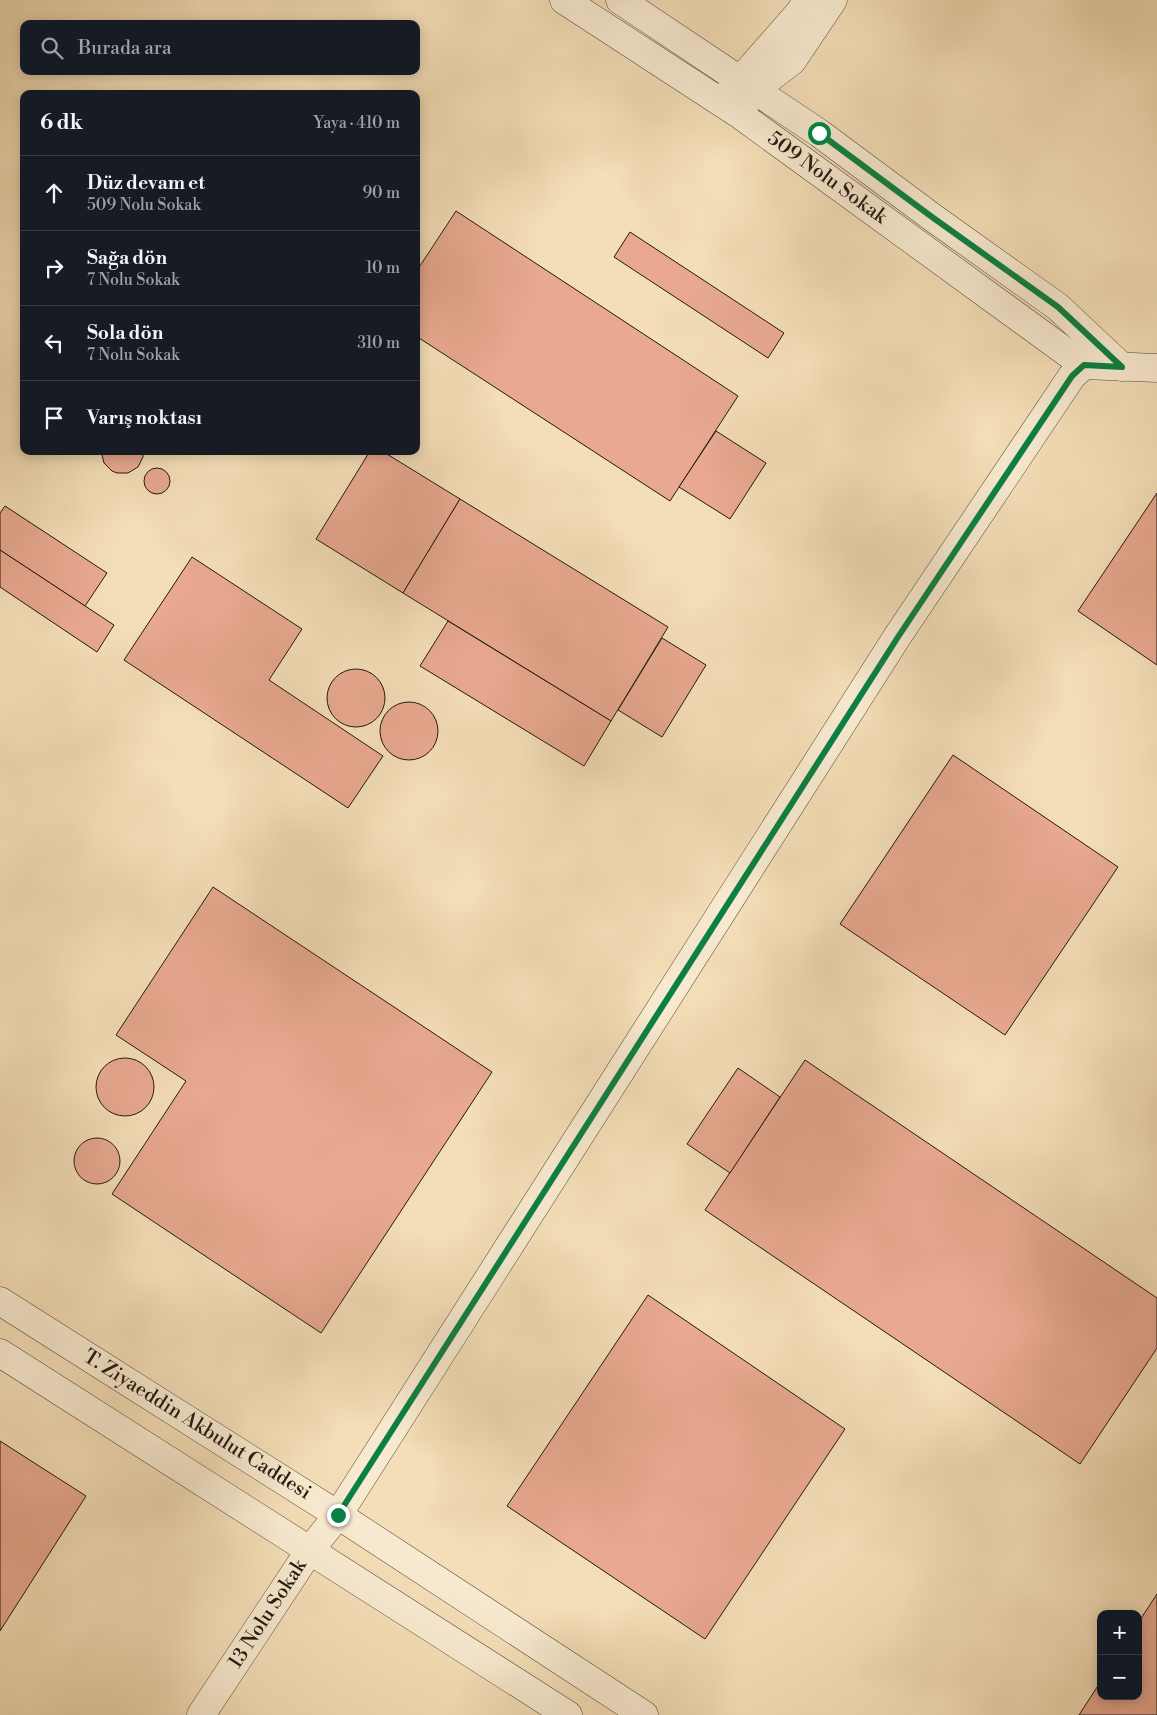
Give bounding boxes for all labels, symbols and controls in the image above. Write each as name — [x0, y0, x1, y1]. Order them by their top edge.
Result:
search box — [20, 20, 420, 75]
icon: search — [38, 34, 66, 62]
text: Burada ara — [78, 36, 172, 60]
text: 6 dk — [40, 110, 83, 136]
text: Yaya · 410 m — [313, 113, 400, 133]
route start — [808, 122, 831, 145]
street label: 509 Nolu Sokak — [762, 126, 893, 231]
text: Düz devam et — [87, 171, 205, 195]
icon: ahead — [40, 179, 68, 207]
text: 90 m — [362, 183, 400, 203]
text: 509 Nolu Sokak — [87, 195, 201, 215]
text: Sağa dön — [87, 246, 167, 270]
icon: right — [40, 254, 68, 282]
text: 10 m — [366, 258, 400, 278]
text: 7 Nolu Sokak — [87, 270, 180, 290]
text: Sola dön — [87, 321, 163, 345]
icon: left — [40, 329, 68, 357]
text: 310 m — [357, 333, 400, 353]
text: 7 Nolu Sokak — [87, 345, 180, 365]
icon: arrive — [40, 404, 68, 432]
text: Varış noktası — [87, 406, 202, 430]
street label: T. Ziyaeddin Akbulut Caddesi — [78, 1344, 316, 1506]
route end — [327, 1504, 350, 1527]
street label: 13 Nolu Sokak — [223, 1553, 313, 1673]
map controls — [1097, 1610, 1142, 1700]
button: + — [1097, 1610, 1142, 1655]
button: − — [1097, 1655, 1142, 1700]

